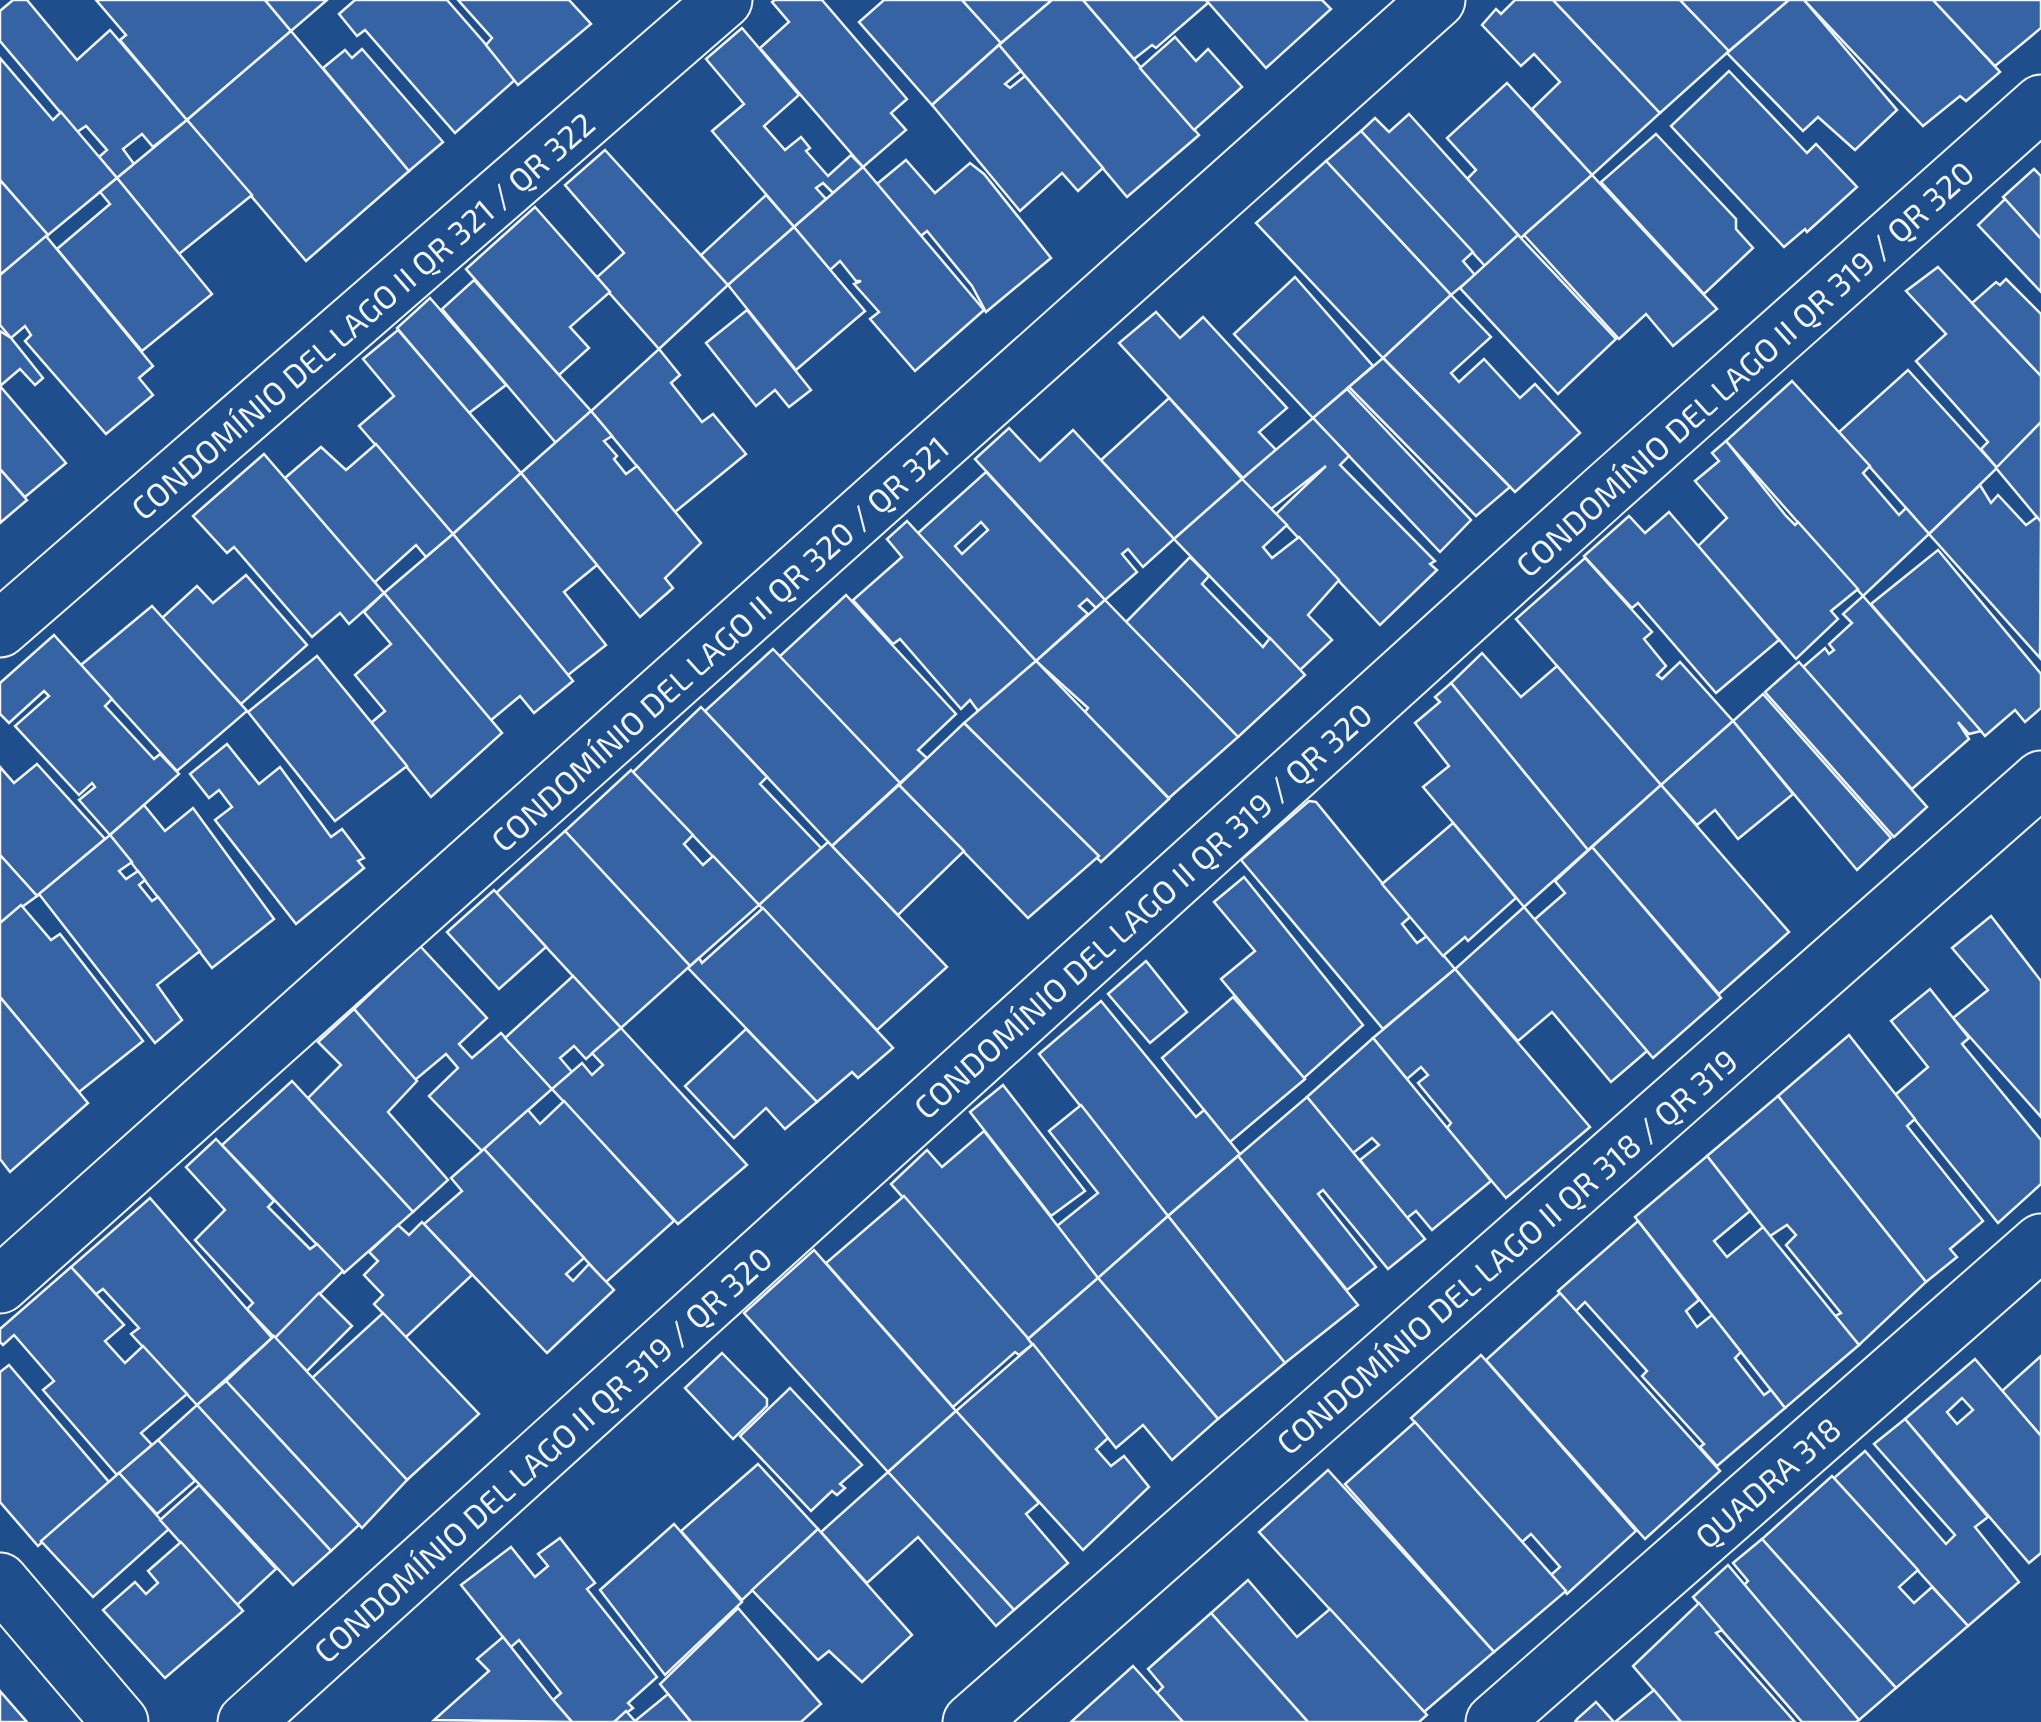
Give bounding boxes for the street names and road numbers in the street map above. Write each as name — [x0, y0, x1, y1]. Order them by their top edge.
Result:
street label: CONDOMÍNIO DEL LAGO II QR 321 / QR 322 — [123, 104, 602, 527]
street label: CONDOMÍNIO DEL LAGO II QR 319 / QR 320 — [1507, 152, 1981, 584]
street label: CONDOMÍNIO DEL LAGO II QR 320 / QR 321 — [483, 427, 956, 859]
street label: CONDOMÍNIO DEL LAGO II QR 319 / QR 320 — [905, 694, 1379, 1126]
street label: CONDOMÍNIO DEL LAGO II QR 318 / QR 319 — [1268, 1041, 1745, 1462]
street label: CONDOMÍNIO DEL LAGO II QR 319 / QR 320 — [305, 1238, 779, 1670]
street label: QUADRA 318 — [1687, 1409, 1848, 1556]

